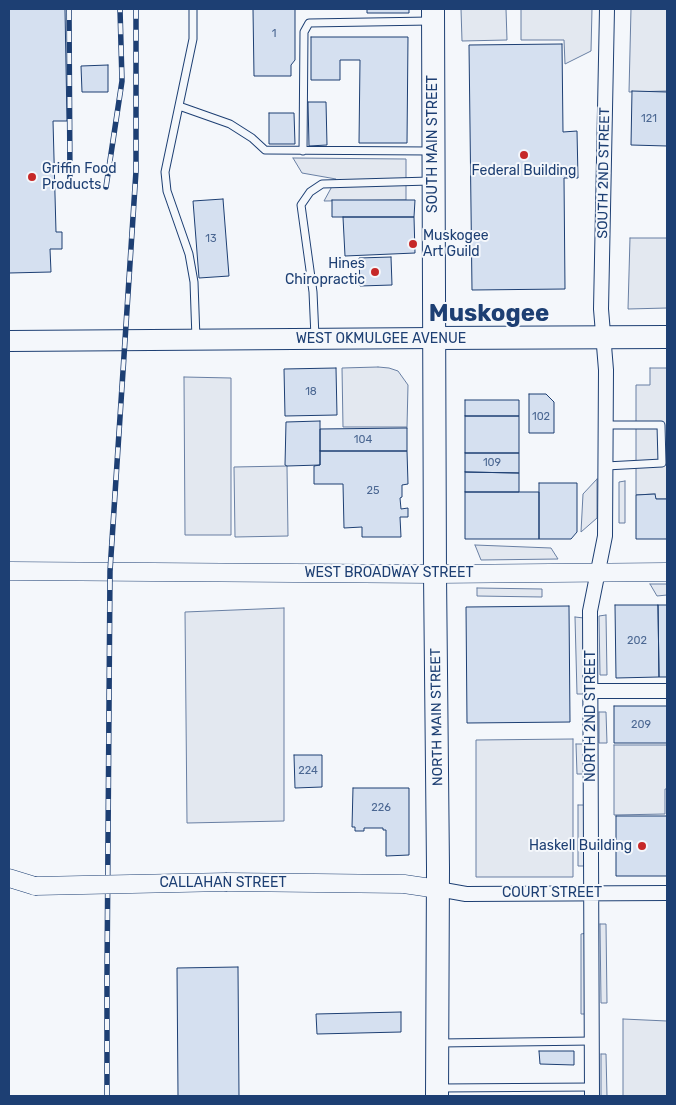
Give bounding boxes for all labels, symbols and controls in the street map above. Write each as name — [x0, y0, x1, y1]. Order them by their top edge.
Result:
house number: 1 — [272, 27, 276, 41]
street label: SOUTH MAIN STREET — [425, 75, 441, 213]
street label: SOUTH 2ND STREET — [594, 107, 614, 239]
house number: 121 — [641, 112, 657, 126]
marker: Federal Building — [518, 149, 530, 161]
place label: Griffin Food Products — [42, 161, 117, 193]
place label: Federal Building — [472, 163, 576, 179]
marker: Griffin Food Products — [26, 171, 38, 183]
place label: Muskogee Art Guild — [423, 228, 489, 260]
house number: 13 — [205, 232, 217, 246]
marker: Muskogee Art Guild — [407, 238, 419, 250]
place label: Hines Chiropractic — [285, 256, 365, 288]
marker: Hines Chiropractic — [369, 266, 381, 278]
district label: Muskogee — [429, 300, 549, 328]
street label: WEST OKMULGEE AVENUE — [296, 331, 466, 347]
house number: 18 — [305, 385, 317, 399]
house number: 102 — [532, 410, 550, 424]
house number: 104 — [354, 433, 372, 447]
house number: 109 — [483, 456, 501, 470]
house number: 25 — [367, 484, 379, 498]
street label: WEST BROADWAY STREET — [304, 565, 474, 581]
house number: 202 — [627, 634, 647, 648]
street label: NORTH MAIN STREET — [427, 648, 447, 786]
street label: NORTH 2ND STREET — [583, 650, 599, 782]
house number: 209 — [631, 718, 651, 732]
house number: 224 — [298, 764, 318, 778]
house number: 226 — [371, 801, 391, 815]
place label: Haskell Building — [529, 838, 632, 854]
marker: Haskell Building — [636, 840, 648, 852]
street label: CALLAHAN STREET — [159, 875, 287, 891]
street label: COURT STREET — [502, 885, 602, 901]

